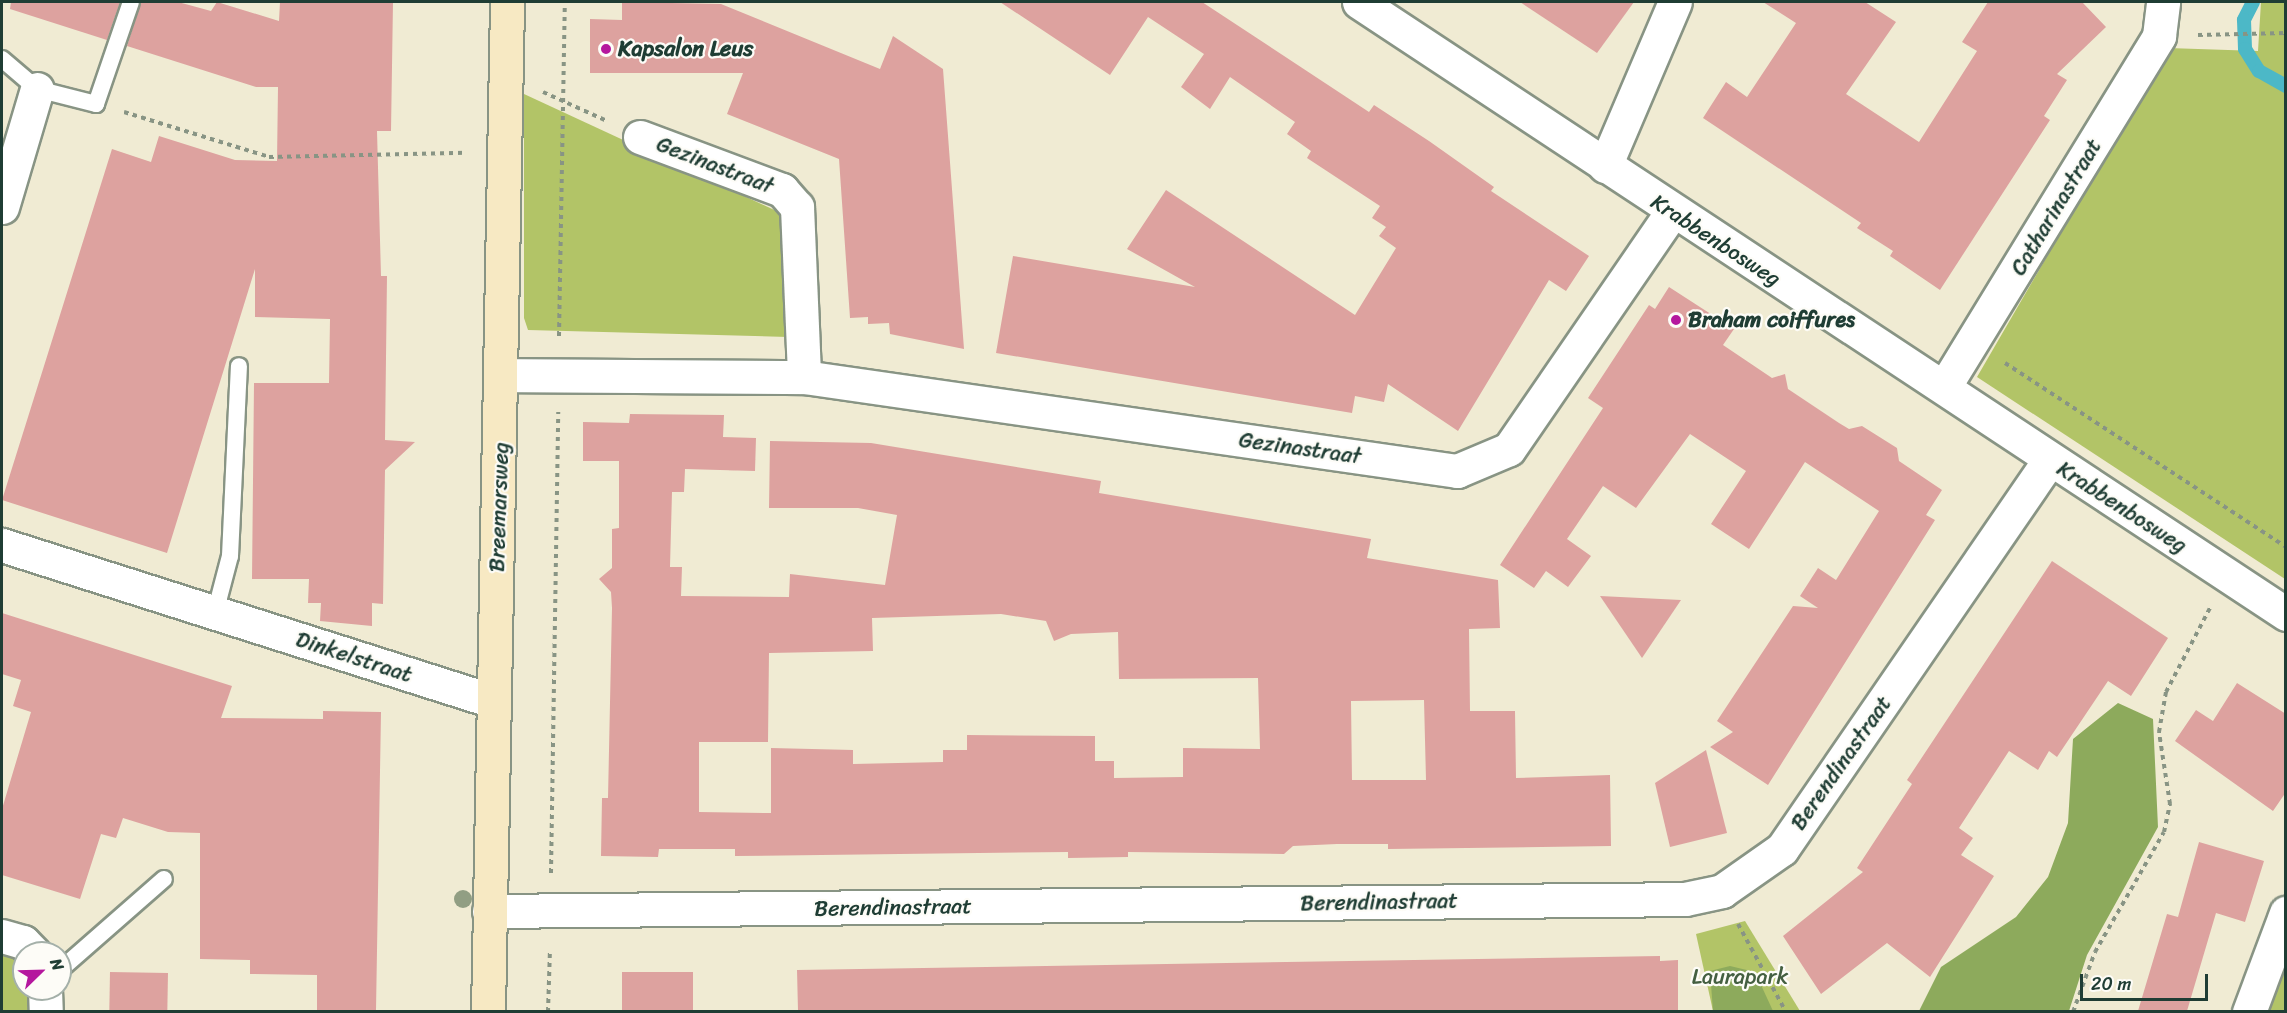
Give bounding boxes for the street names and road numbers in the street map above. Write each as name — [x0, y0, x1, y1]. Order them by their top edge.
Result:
street label: Gezinastraat — [653, 131, 777, 199]
street label: Catharinastraat — [2005, 134, 2107, 280]
street label: Krabbenbosweg — [1646, 188, 1786, 292]
street label: Gezinastraat — [1237, 426, 1363, 470]
street label: Breemarsweg — [484, 441, 514, 573]
street label: Krabbenbosweg — [2052, 455, 2192, 559]
street label: Dinkelstraat — [292, 626, 416, 688]
street label: Berendinastraat — [1785, 691, 1897, 835]
street label: Berendinastraat — [1300, 887, 1458, 917]
street label: Berendinastraat — [814, 892, 972, 922]

